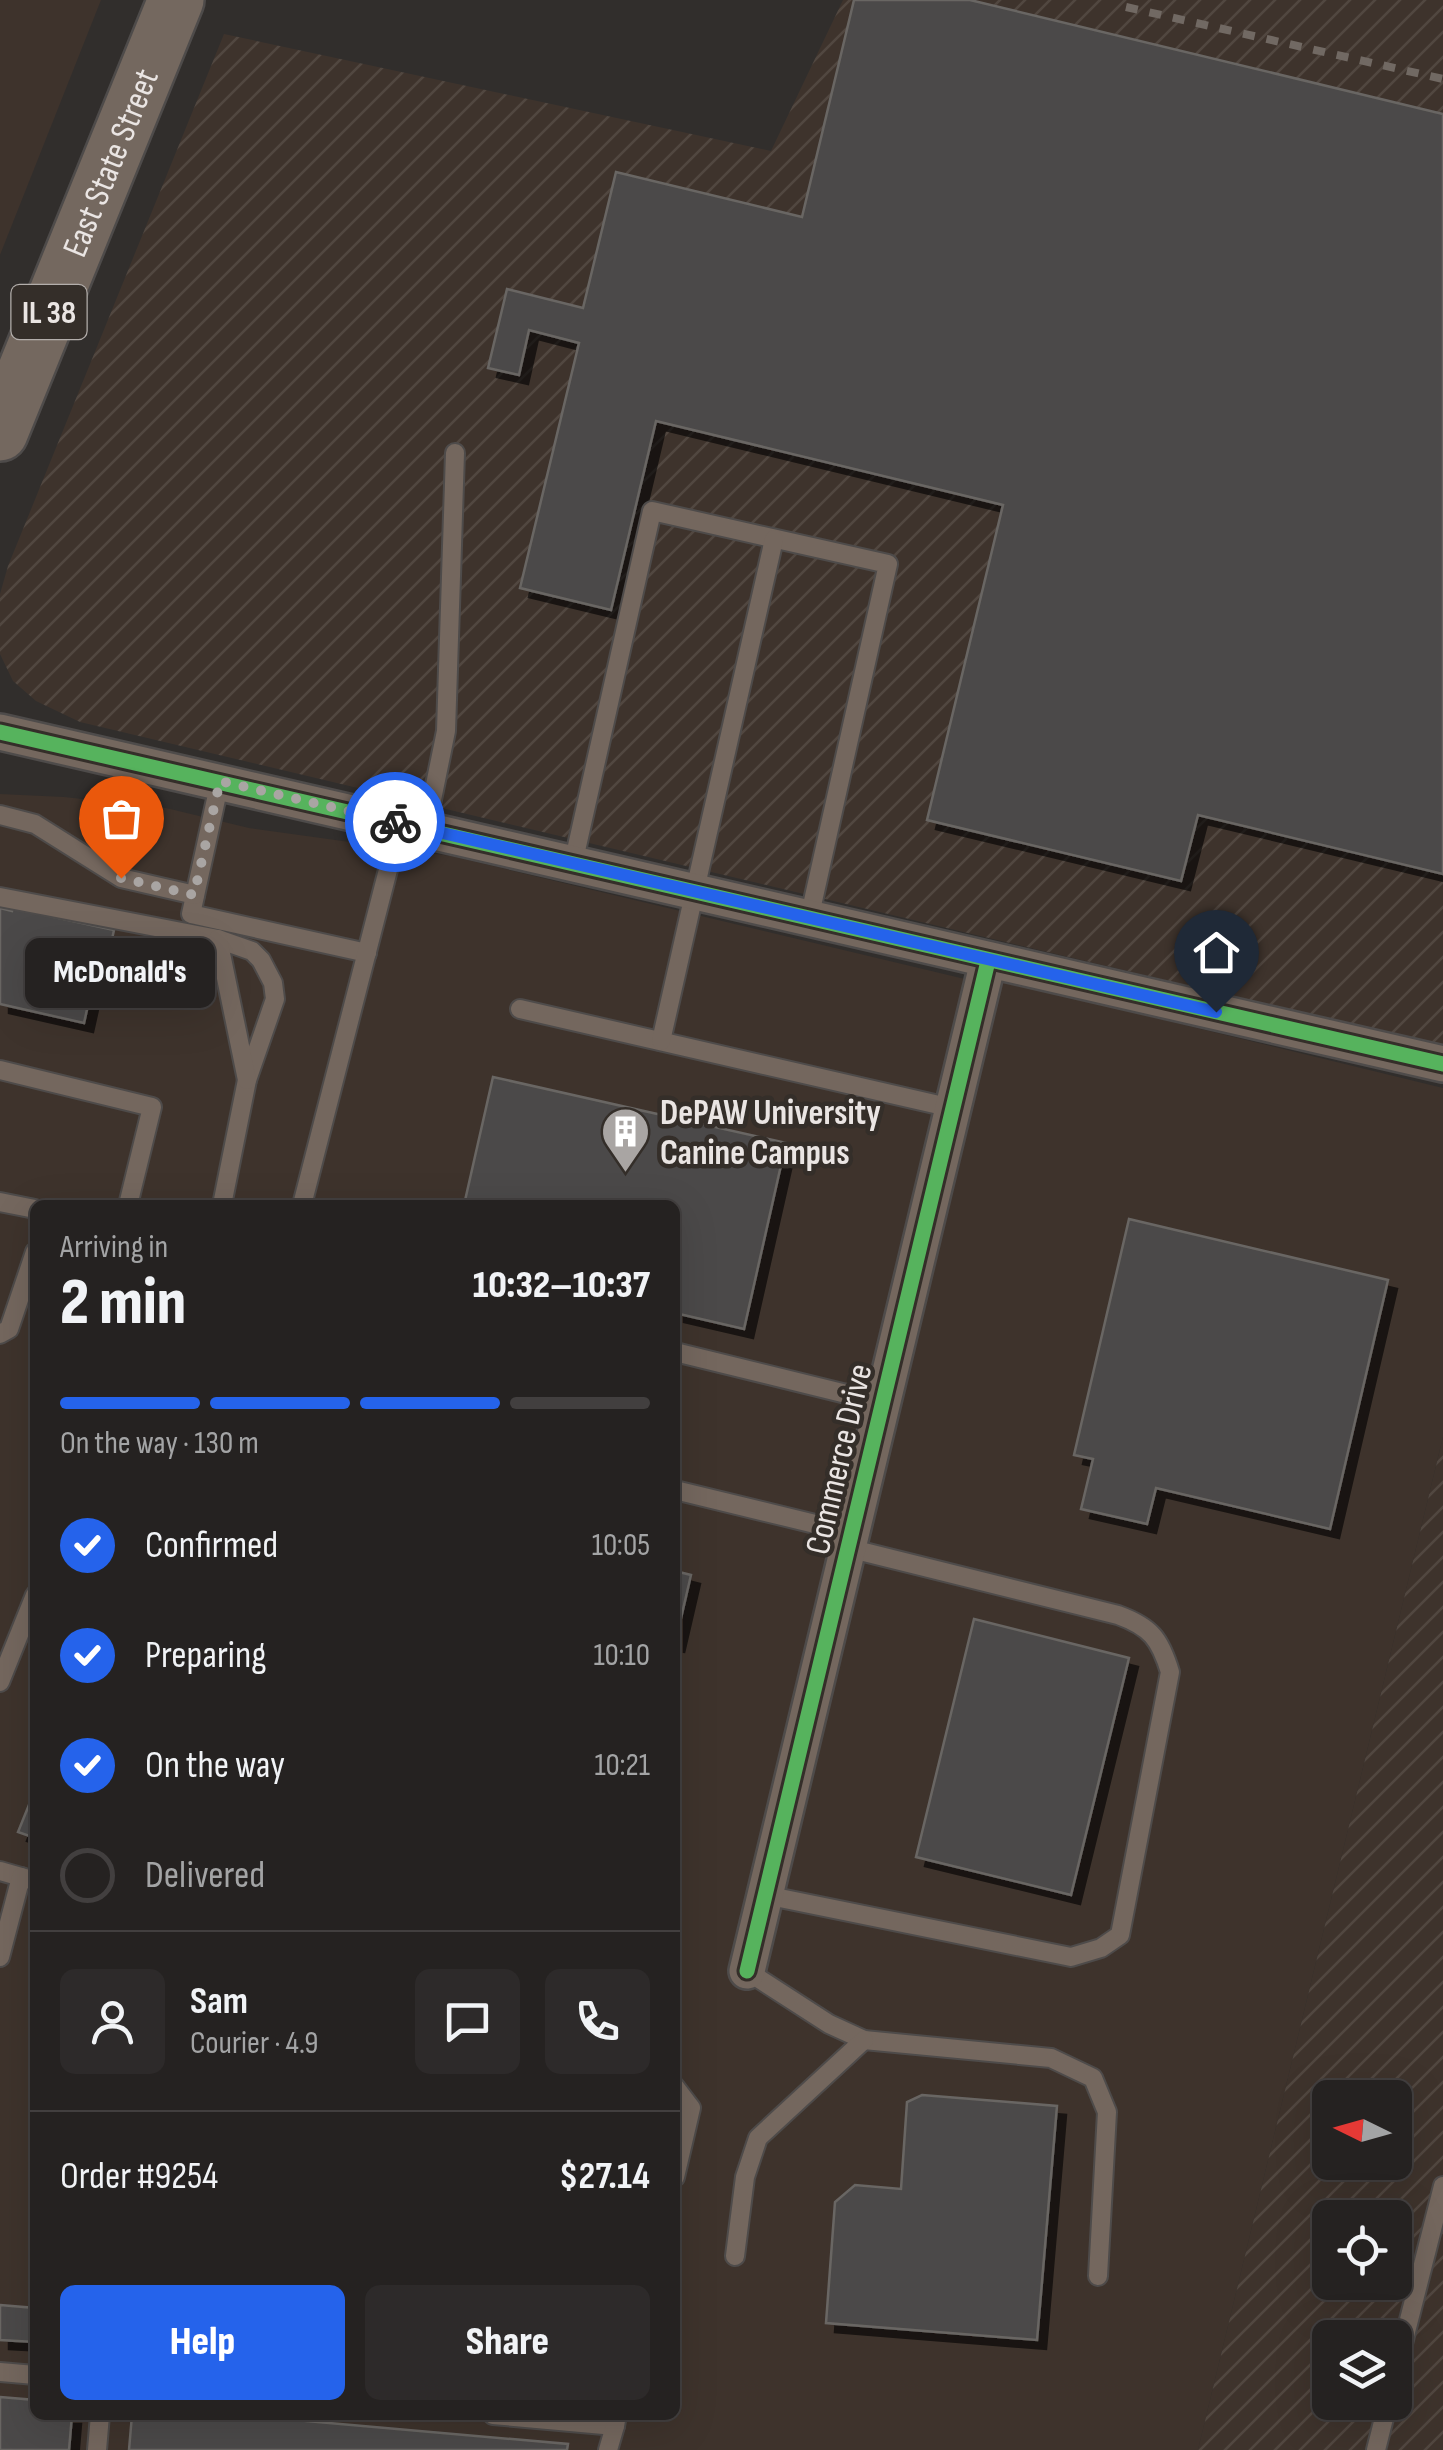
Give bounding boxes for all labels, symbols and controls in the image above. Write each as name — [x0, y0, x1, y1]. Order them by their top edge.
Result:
street label: East State Street — [54, 63, 169, 263]
road number: IL 38 — [12, 285, 86, 339]
courier — [345, 772, 445, 872]
pin — [79, 776, 164, 879]
icon: bag — [94, 791, 149, 846]
icon: bike — [368, 795, 423, 850]
pin — [1174, 910, 1259, 1013]
icon: home — [1189, 925, 1244, 980]
callout: McDonald's — [26, 938, 216, 1008]
text: McDonald's — [53, 953, 187, 992]
place label: DePAW University Canine Campus — [660, 1092, 881, 1175]
building icon: DePAW University Canine Campus — [599, 1106, 651, 1174]
text: Arriving in — [60, 1228, 168, 1267]
text: 10:32–10:37 — [473, 1263, 650, 1308]
text: 2 min — [60, 1265, 186, 1343]
street label: Commerce Drive — [797, 1360, 882, 1559]
text: On the way · 130 m — [60, 1424, 259, 1463]
icon: check — [60, 1518, 115, 1573]
text: Confirmed — [145, 1523, 278, 1568]
text: 10:05 — [592, 1526, 650, 1565]
icon: check — [60, 1628, 115, 1683]
text: Preparing — [145, 1633, 266, 1678]
text: 10:10 — [593, 1636, 650, 1675]
icon: check — [60, 1738, 115, 1793]
text: On the way — [145, 1743, 285, 1788]
text: 10:21 — [594, 1746, 650, 1785]
text: Delivered — [145, 1853, 265, 1898]
button: person — [60, 1969, 165, 2074]
button: chat — [415, 1969, 520, 2074]
button: phone — [545, 1969, 650, 2074]
text: Sam — [190, 1979, 248, 2024]
text: Courier · 4.9 — [190, 2024, 318, 2063]
north arrow — [1312, 2080, 1412, 2180]
map controls — [1312, 2080, 1412, 2420]
text: Order #9254 — [60, 2154, 218, 2199]
text: $27.14 — [559, 2154, 650, 2199]
button: locate — [1312, 2200, 1412, 2300]
button: Help — [60, 2285, 345, 2400]
button: Share — [365, 2285, 650, 2400]
button: layers — [1312, 2320, 1412, 2420]

